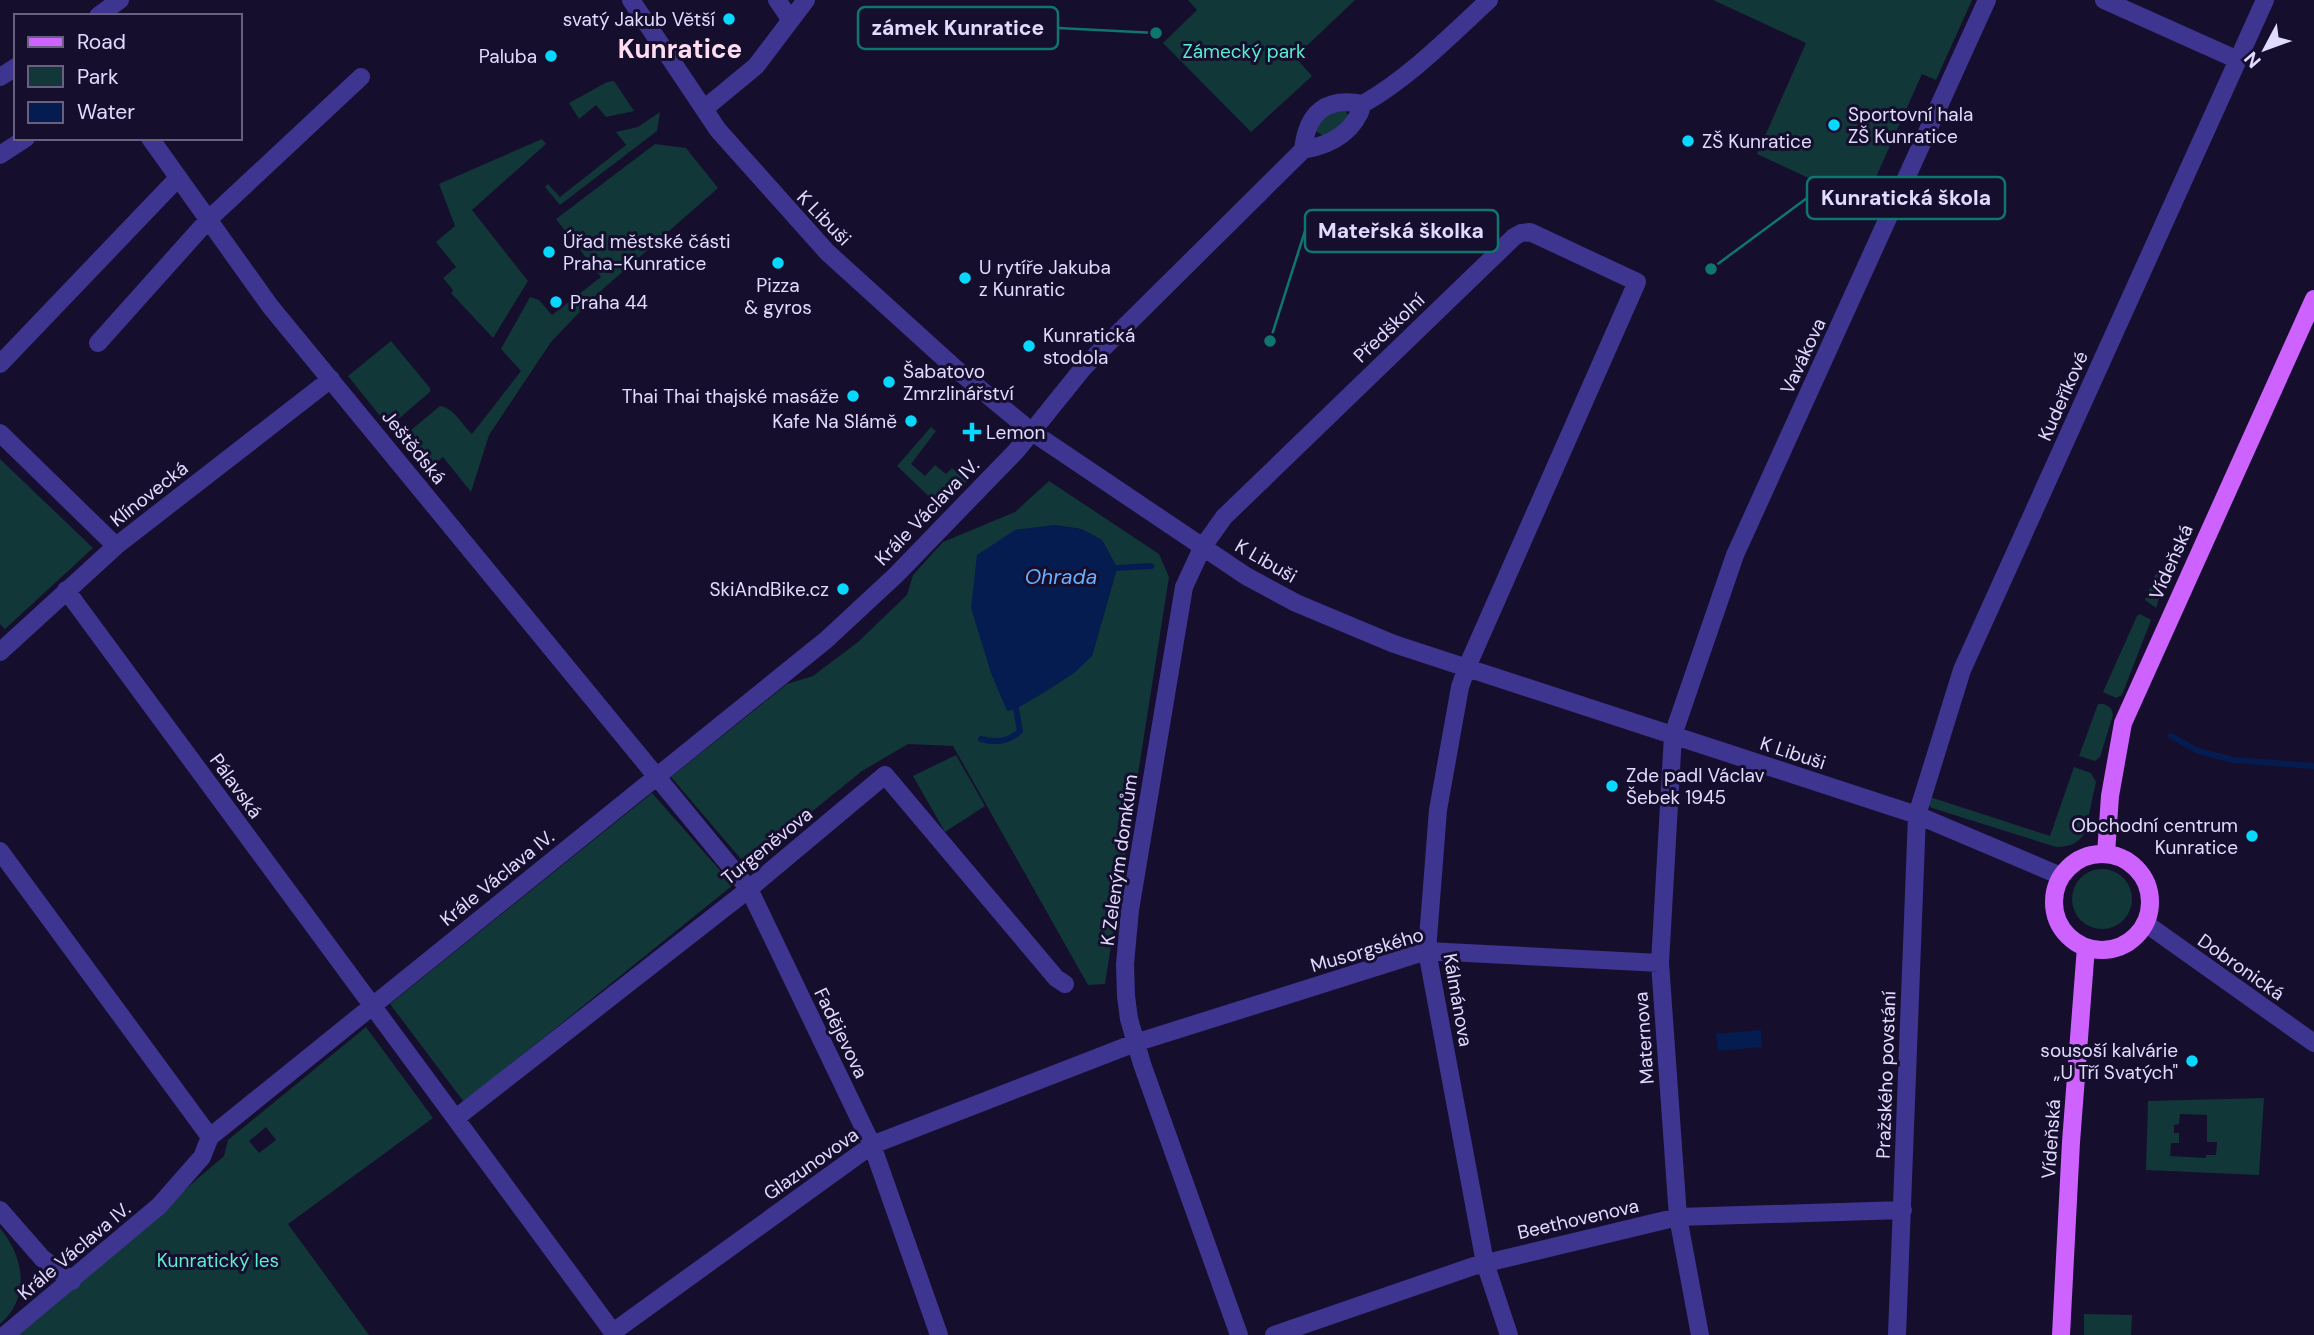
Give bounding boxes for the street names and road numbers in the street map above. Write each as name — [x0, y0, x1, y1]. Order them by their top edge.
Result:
street label: K Libuši — [792, 185, 856, 251]
street label: Předškolní — [1348, 287, 1430, 368]
street label: Vavákova — [1775, 314, 1831, 398]
street label: Kudeříkové — [2032, 347, 2094, 445]
street label: Ještědská — [376, 405, 452, 489]
street label: Krále Václava IV. — [869, 453, 985, 571]
street label: Klínovecká — [105, 456, 193, 532]
street label: Vídeňská — [2143, 520, 2199, 604]
street label: K Libuši — [1230, 533, 1302, 589]
street label: K Libuši — [1757, 731, 1829, 775]
street label: Pálavská — [204, 749, 268, 823]
street label: K Zeleným domkům — [1095, 773, 1143, 947]
street label: Turgeněvova — [716, 802, 818, 890]
street label: Krále Václava IV. — [435, 824, 559, 932]
street label: Musorgského — [1308, 922, 1426, 978]
street label: Dobronická — [2193, 928, 2289, 1006]
street label: Kálmánova — [1438, 951, 1478, 1049]
street label: Fadějevova — [808, 984, 874, 1082]
street label: Pražského povstání — [1871, 990, 1901, 1159]
street label: Maternova — [1628, 991, 1660, 1085]
street label: Vídeňská — [2036, 1098, 2066, 1180]
street label: Glazunovova — [759, 1122, 863, 1206]
street label: Beethovenova — [1515, 1193, 1641, 1245]
street label: Krále Václava IV. — [12, 1196, 136, 1306]

